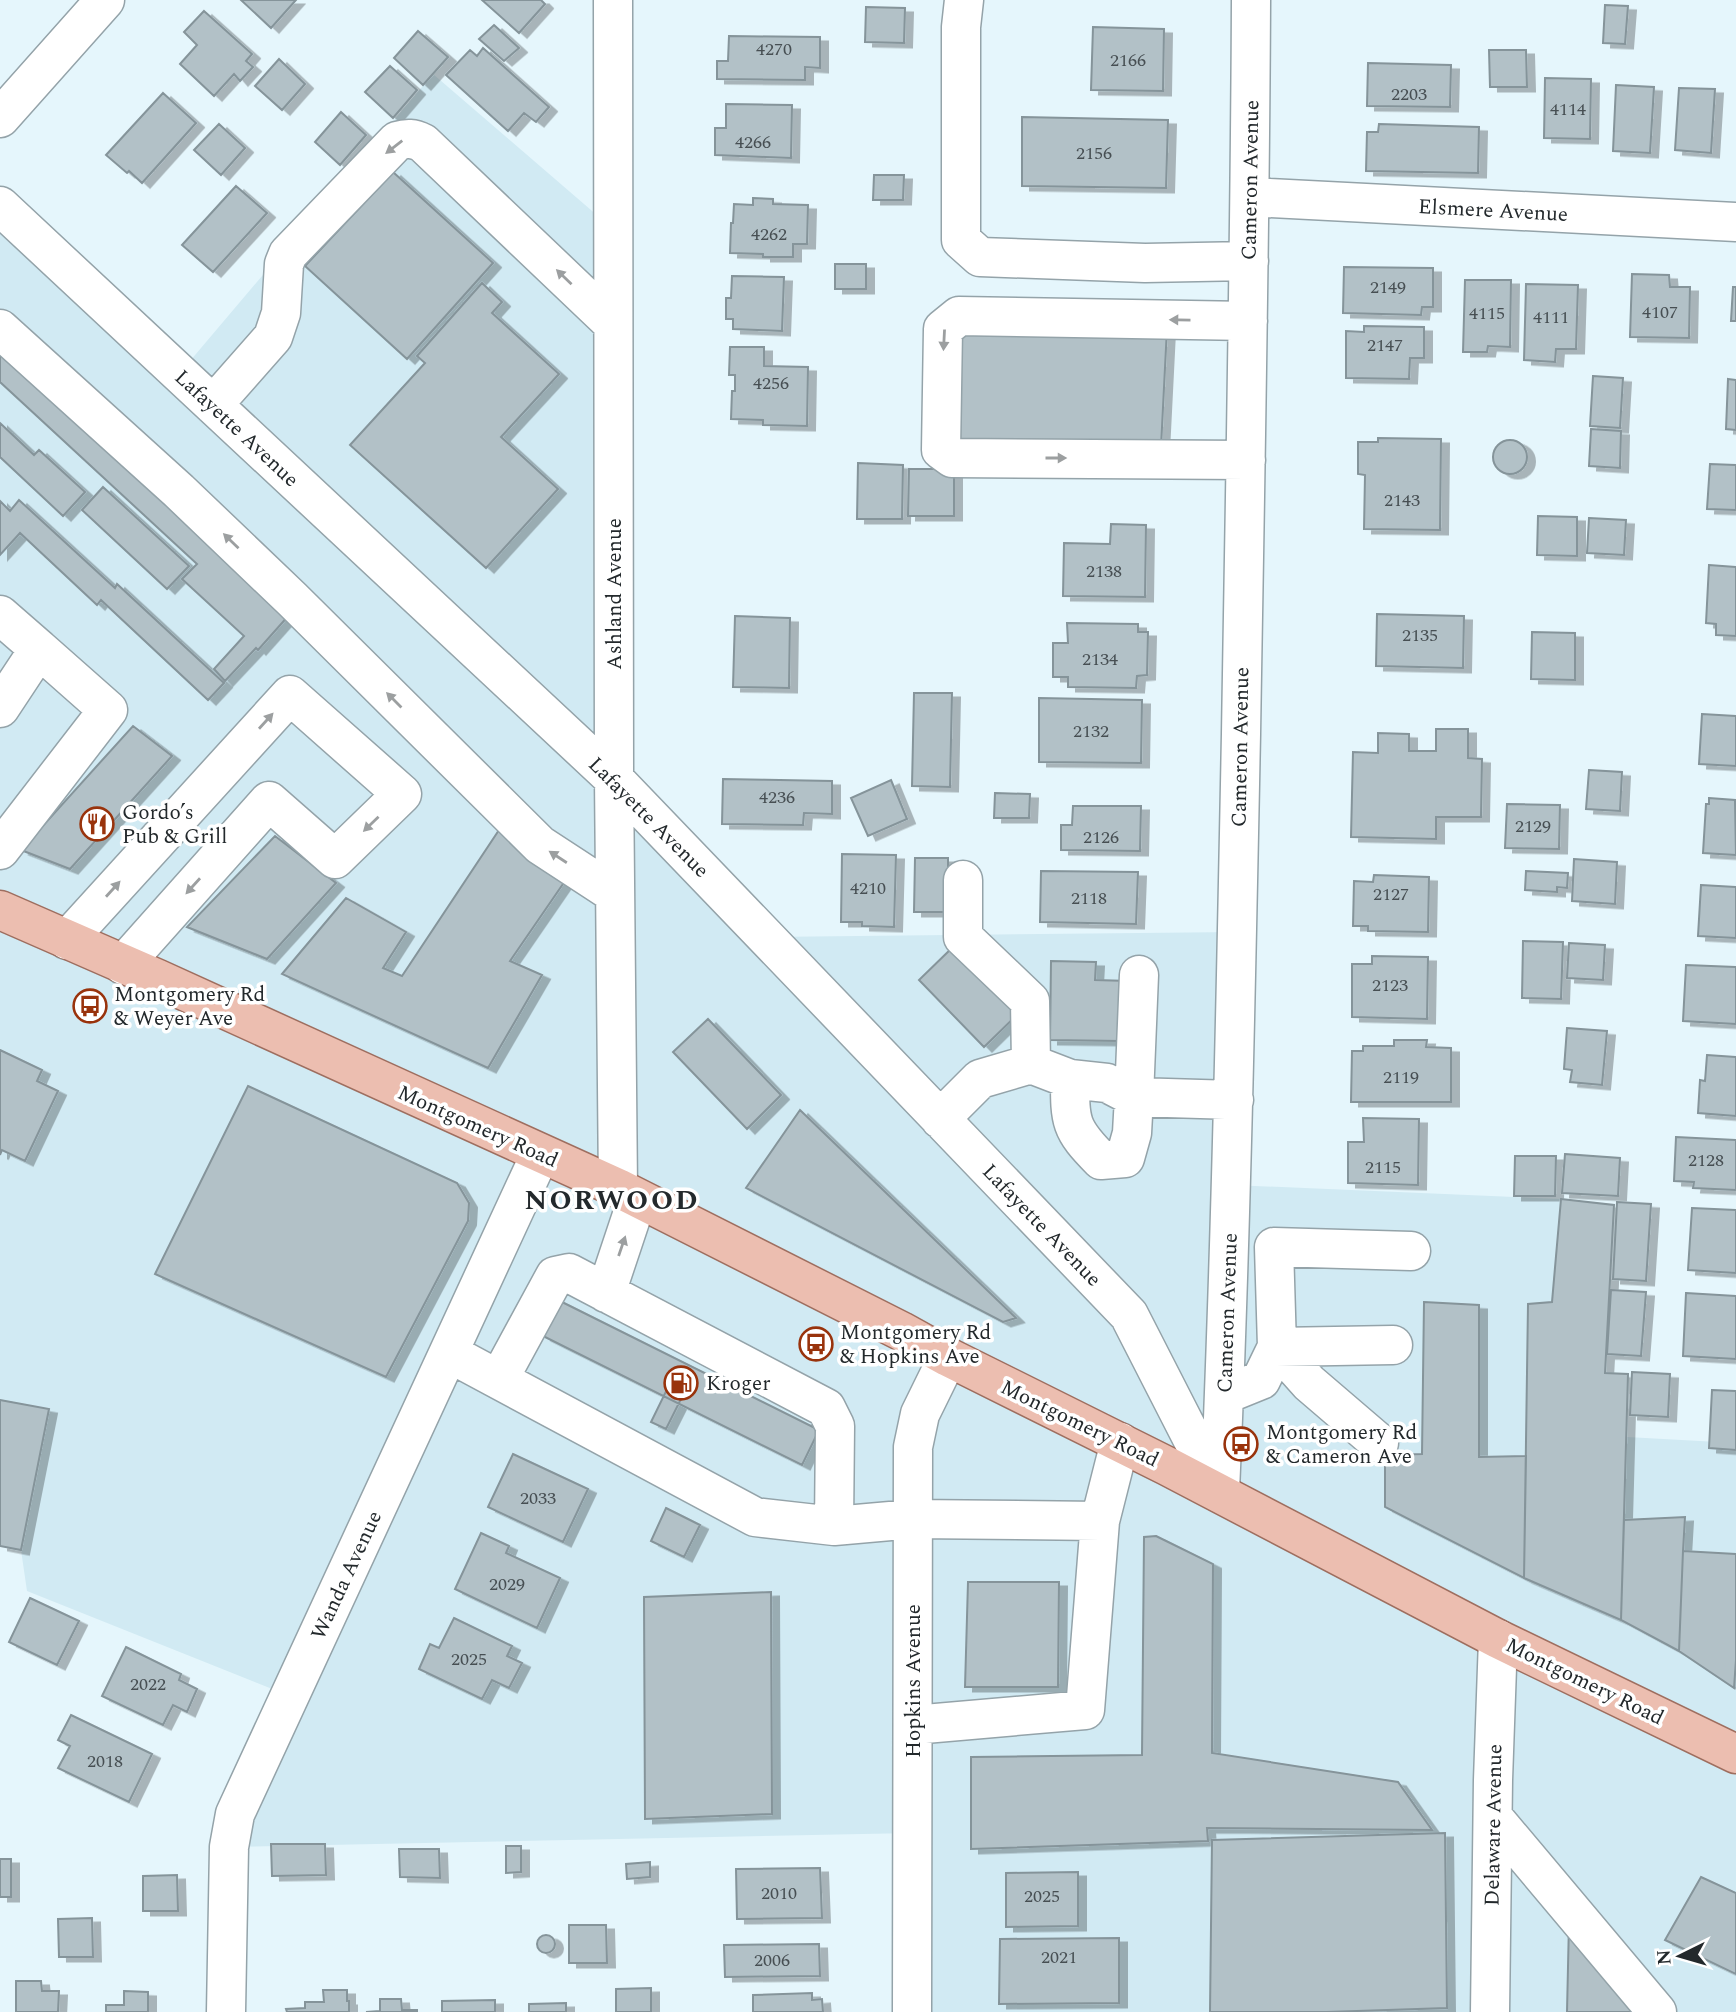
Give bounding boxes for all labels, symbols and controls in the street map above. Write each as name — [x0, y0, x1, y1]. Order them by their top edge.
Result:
house number: 4270 — [756, 36, 792, 63]
house number: 2166 — [1110, 47, 1146, 74]
house number: 2203 — [1391, 81, 1427, 108]
house number: 4114 — [1550, 96, 1586, 123]
street label: Cameron Avenue — [1234, 100, 1268, 260]
house number: 4266 — [735, 129, 771, 156]
one-way arrow — [385, 139, 403, 154]
house number: 2156 — [1076, 140, 1112, 167]
street label: Elsmere Avenue — [1417, 191, 1569, 231]
house number: 4262 — [751, 221, 787, 248]
one-way arrow — [556, 270, 573, 286]
house number: 2149 — [1370, 274, 1406, 301]
house number: 4107 — [1642, 299, 1678, 326]
house number: 4115 — [1469, 300, 1505, 327]
house number: 4111 — [1533, 304, 1569, 331]
one-way arrow — [1168, 314, 1190, 325]
one-way arrow — [938, 329, 949, 351]
house number: 2147 — [1367, 332, 1403, 359]
street label: Lafayette Avenue — [167, 362, 306, 495]
house number: 4256 — [753, 370, 789, 397]
one-way arrow — [1046, 452, 1068, 464]
house number: 2143 — [1384, 487, 1420, 514]
street label: Ashland Avenue — [599, 518, 631, 670]
one-way arrow — [223, 533, 240, 549]
house number: 2138 — [1086, 558, 1122, 585]
house number: 2135 — [1402, 622, 1438, 649]
house number: 2134 — [1082, 646, 1118, 673]
street label: Cameron Avenue — [1224, 667, 1258, 827]
one-way arrow — [386, 692, 403, 708]
one-way arrow — [258, 712, 274, 730]
house number: 2132 — [1073, 718, 1109, 745]
street label: Lafayette Avenue — [580, 750, 716, 886]
house number: 4236 — [759, 784, 795, 811]
place label: Gordo’s Pub & Grill — [122, 797, 227, 853]
restaurant icon: Gordo’s Pub & Grill — [78, 805, 116, 843]
house number: 2129 — [1515, 813, 1551, 840]
one-way arrow — [363, 815, 380, 831]
house number: 2126 — [1083, 824, 1119, 851]
one-way arrow — [548, 850, 568, 863]
house number: 4210 — [850, 875, 886, 902]
one-way arrow — [186, 877, 202, 894]
one-way arrow — [105, 880, 121, 898]
house number: 2127 — [1373, 881, 1409, 908]
house number: 2118 — [1071, 885, 1107, 912]
house number: 2123 — [1372, 972, 1408, 999]
place label: Montgomery Rd & Weyer Ave — [114, 979, 265, 1035]
bus stop icon: Montgomery Rd & Weyer Ave — [71, 987, 109, 1025]
house number: 2119 — [1383, 1064, 1419, 1091]
street label: Montgomery Road — [392, 1077, 563, 1177]
house number: 2128 — [1688, 1147, 1724, 1174]
house number: 2115 — [1365, 1154, 1401, 1181]
street label: Lafayette Avenue — [974, 1157, 1109, 1295]
district label: NORWOOD — [525, 1179, 699, 1222]
street label: Cameron Avenue — [1209, 1232, 1247, 1394]
one-way arrow — [617, 1236, 628, 1257]
place label: Montgomery Rd & Hopkins Ave — [840, 1317, 991, 1373]
bus stop icon: Montgomery Rd & Hopkins Ave — [797, 1325, 835, 1363]
fuel station icon: Kroger — [662, 1364, 700, 1402]
place label: Kroger — [706, 1368, 771, 1400]
street label: Montgomery Road — [995, 1372, 1164, 1476]
place label: Montgomery Rd & Cameron Ave — [1266, 1417, 1417, 1473]
bus stop icon: Montgomery Rd & Cameron Ave — [1222, 1425, 1260, 1463]
house number: 2033 — [520, 1485, 556, 1512]
street label: Wanda Avenue — [303, 1506, 391, 1645]
house number: 2029 — [489, 1571, 525, 1598]
street label: Hopkins Avenue — [898, 1604, 930, 1758]
street label: Montgomery Road — [1500, 1630, 1669, 1734]
house number: 2025 — [451, 1646, 487, 1673]
house number: 2022 — [130, 1671, 166, 1698]
street label: Delaware Avenue — [1477, 1744, 1511, 1906]
house number: 2018 — [87, 1748, 123, 1775]
house number: 2010 — [761, 1880, 797, 1907]
house number: 2025 — [1024, 1883, 1060, 1910]
north arrow — [1645, 1921, 1715, 1991]
house number: 2021 — [1041, 1944, 1077, 1971]
house number: 2006 — [754, 1947, 790, 1974]
text: N — [1649, 1948, 1680, 1966]

